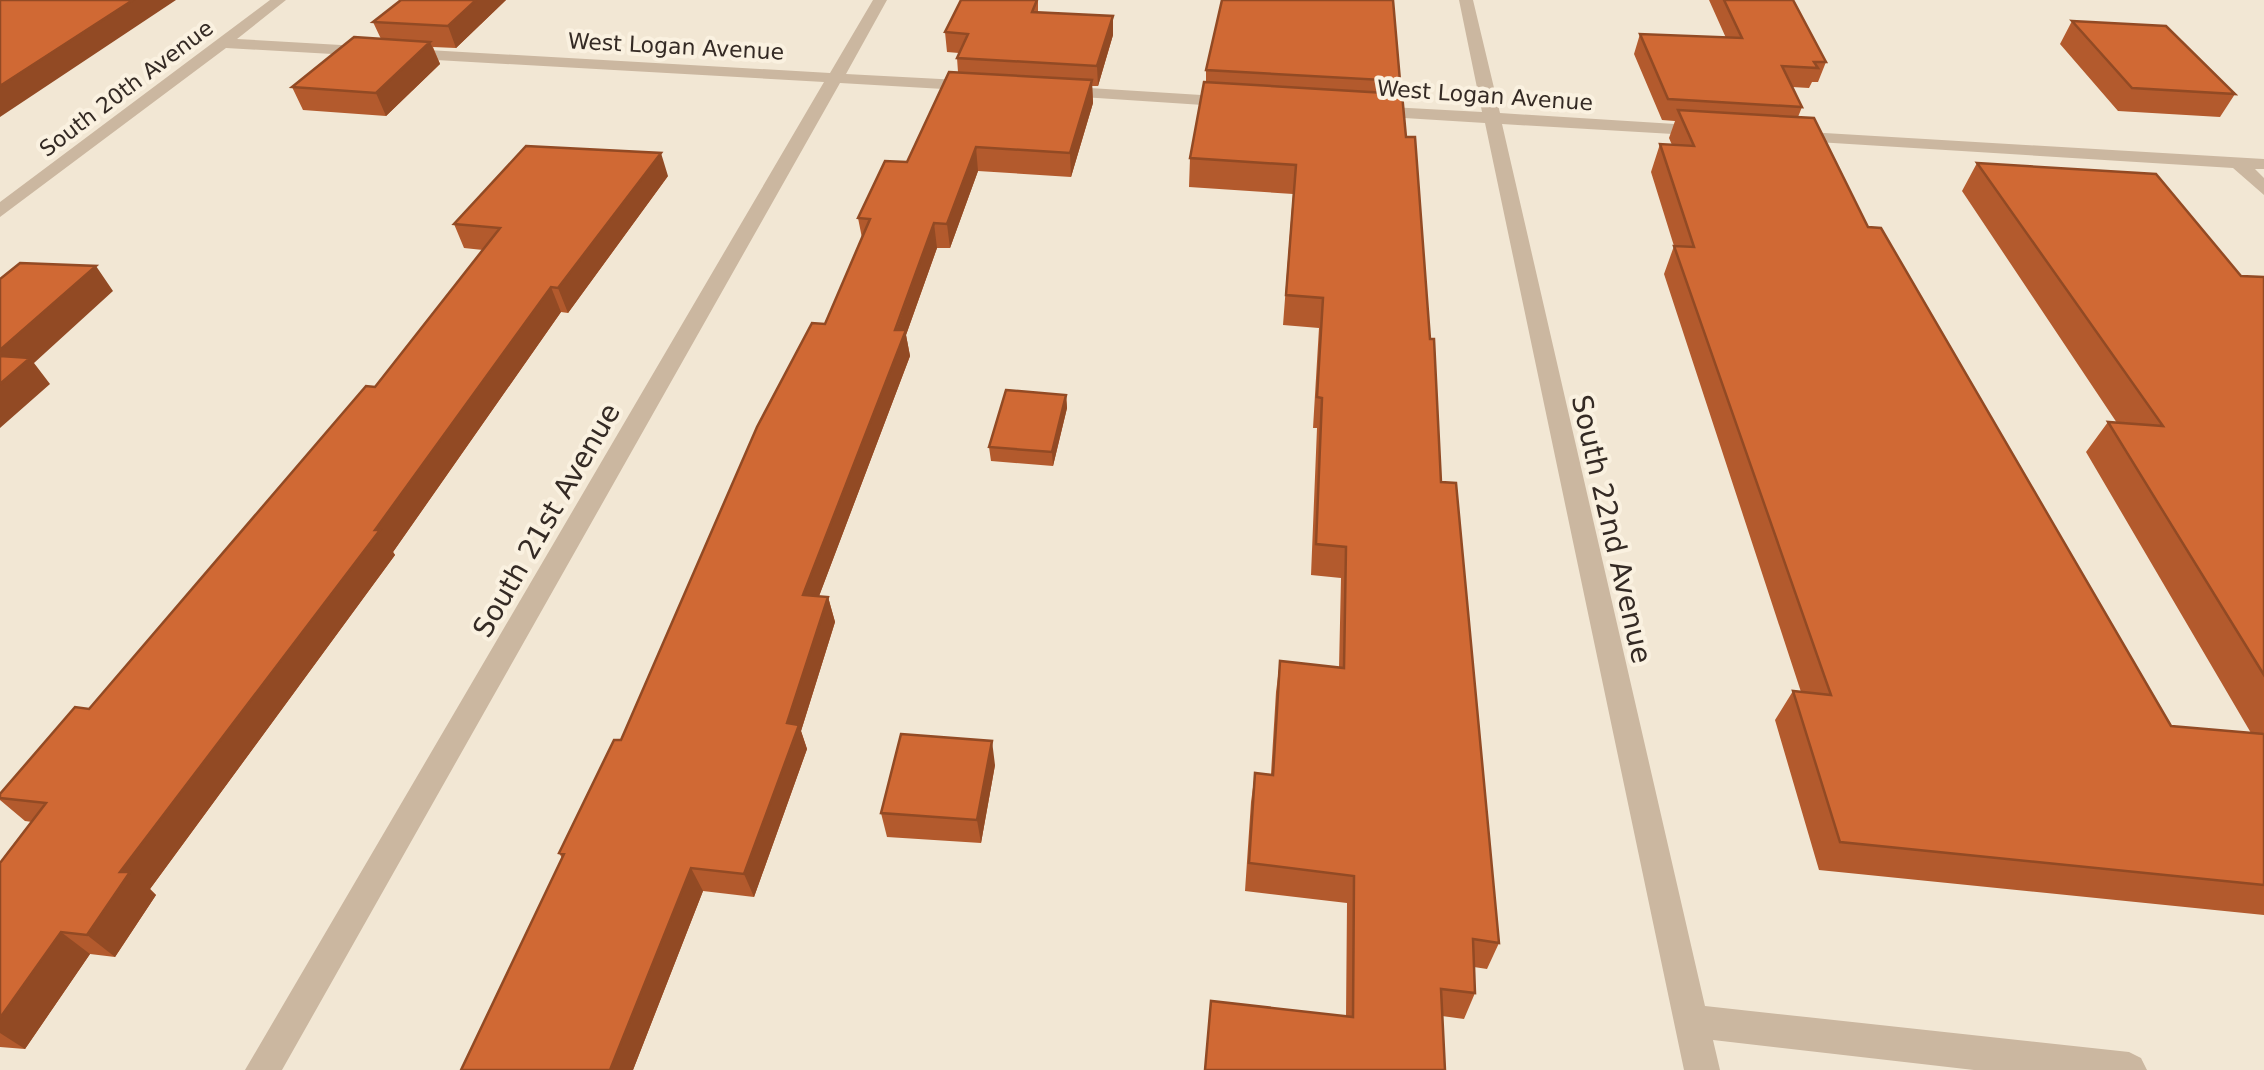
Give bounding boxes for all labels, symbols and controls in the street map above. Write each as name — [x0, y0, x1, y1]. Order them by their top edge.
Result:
street label: South 20th Avenue — [35, 15, 218, 162]
street label: West Logan Avenue — [567, 28, 785, 65]
street label: West Logan Avenue — [1376, 75, 1594, 116]
street label: South 22nd Avenue — [1565, 392, 1658, 666]
street label: South 21st Avenue — [466, 398, 627, 643]

